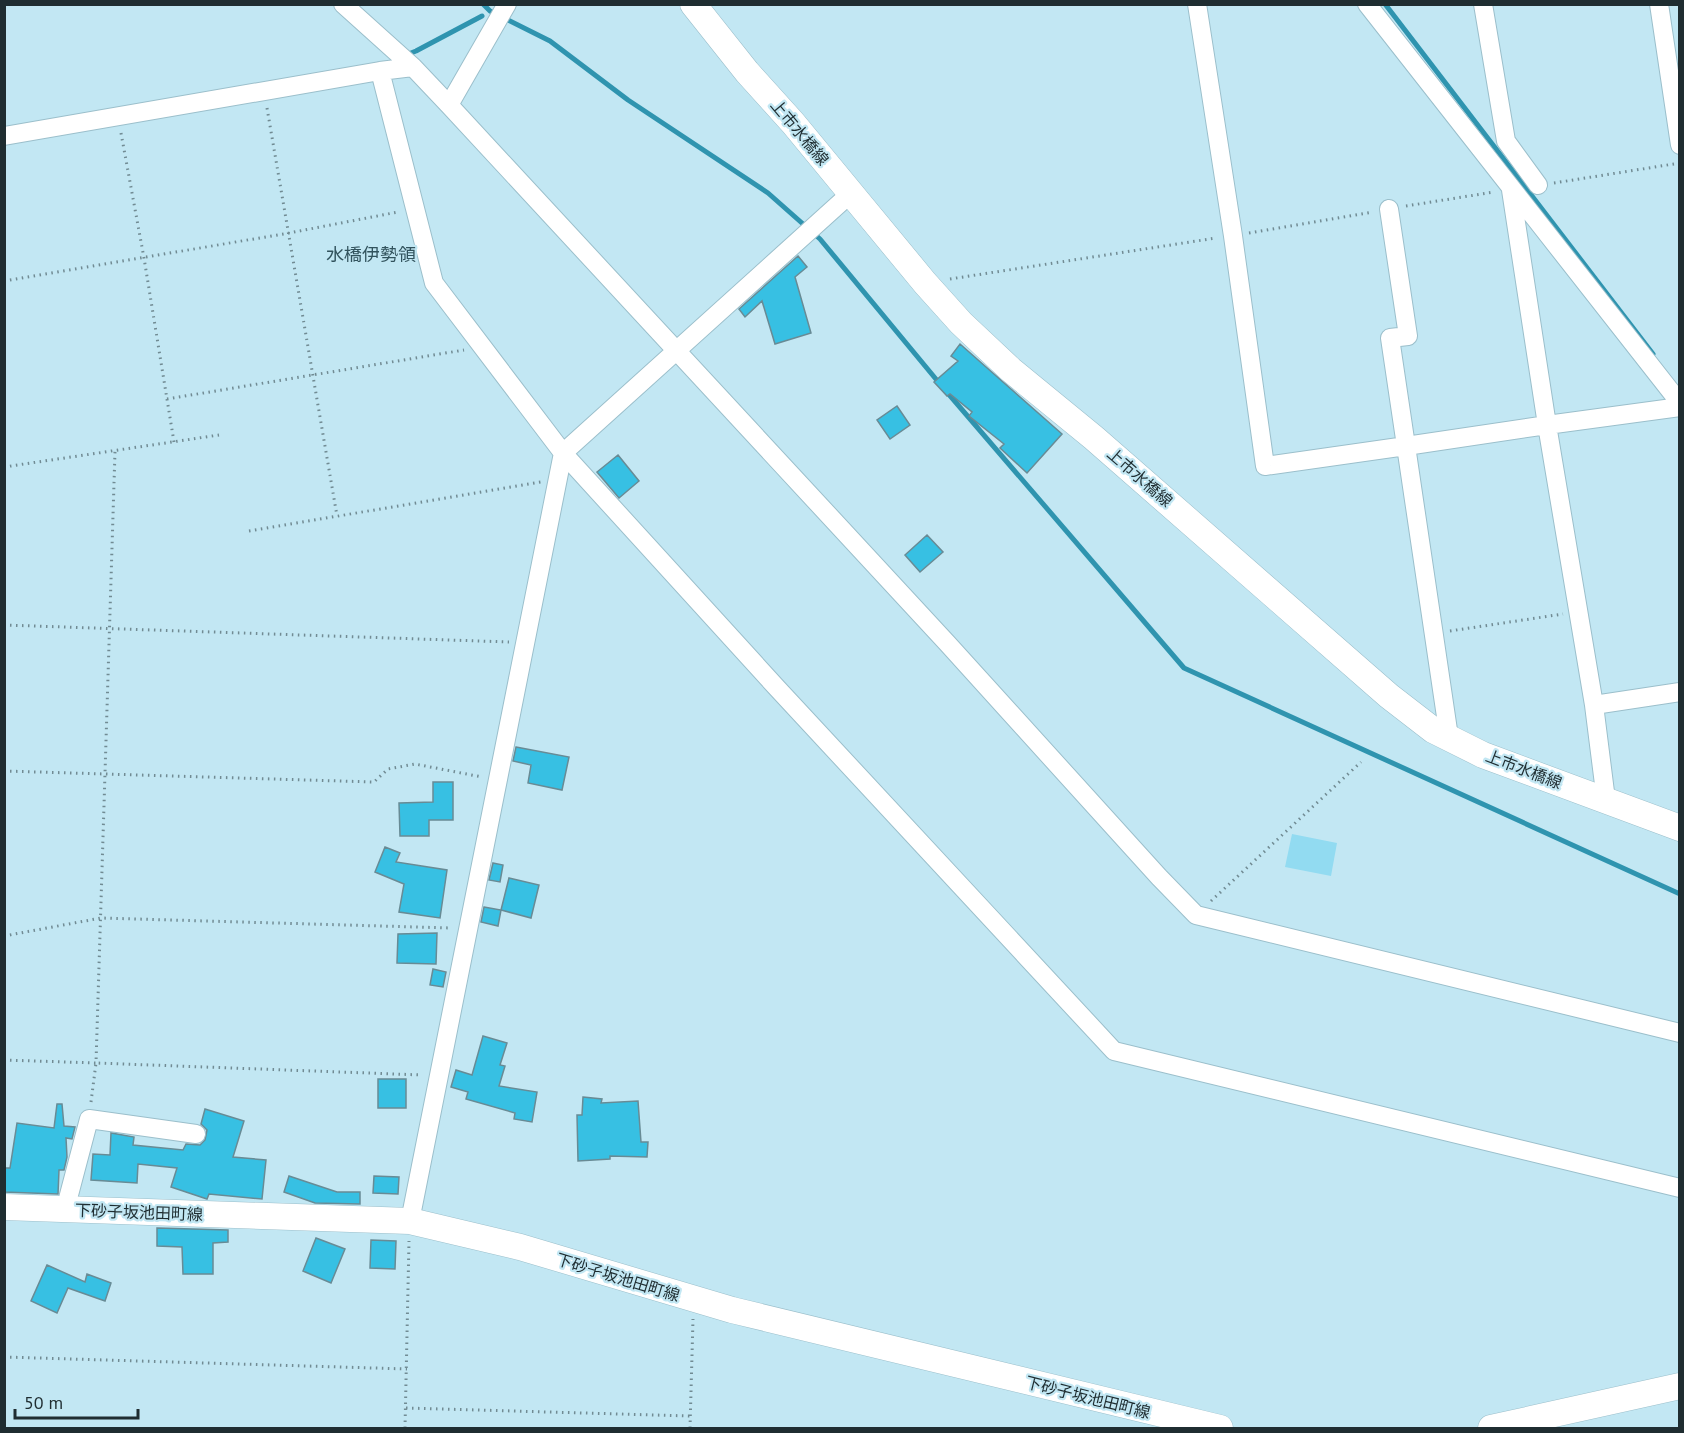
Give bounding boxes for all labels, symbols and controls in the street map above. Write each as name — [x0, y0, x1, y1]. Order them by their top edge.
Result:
street label: 上市水橋線 — [767, 95, 833, 169]
district label: 水橋伊勢領 — [326, 243, 416, 266]
street label: 上市水橋線 — [1103, 443, 1177, 511]
street label: 上市水橋線 — [1483, 745, 1565, 793]
street label: 下砂子坂池田町線 — [75, 1200, 203, 1224]
street label: 下砂子坂池田町線 — [554, 1249, 682, 1305]
street label: 下砂子坂池田町線 — [1023, 1372, 1153, 1422]
scale bar — [15, 1382, 138, 1420]
text: 50 m — [24, 1391, 63, 1414]

